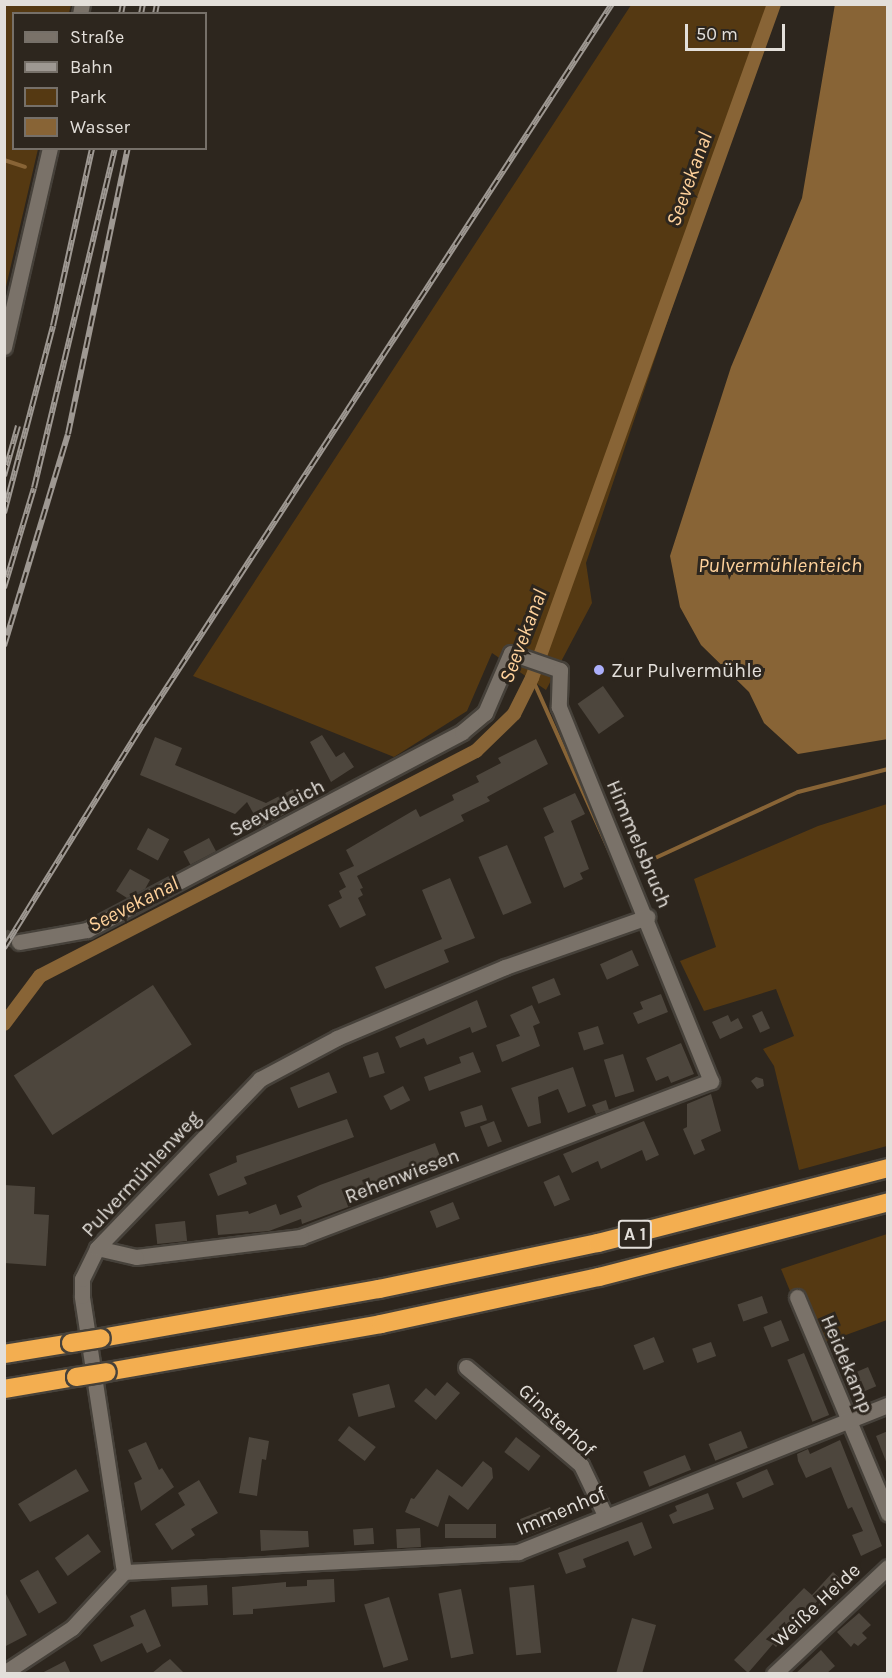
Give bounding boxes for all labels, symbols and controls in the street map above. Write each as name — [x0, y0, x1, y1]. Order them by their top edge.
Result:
legend — [12, 12, 207, 150]
scale bar — [688, 12, 788, 50]
text: 50 m — [696, 23, 738, 45]
text: Straße — [70, 26, 124, 48]
text: Bahn — [70, 56, 113, 78]
text: Park — [70, 86, 107, 108]
text: Wasser — [70, 116, 130, 138]
water label: Seevekanal — [660, 128, 718, 230]
water label: Pulvermühlenteich — [698, 552, 862, 578]
water label: Seevekanal — [494, 585, 552, 687]
place label: Zur Pulvermühle — [611, 658, 762, 682]
marker: Zur Pulvermühle — [592, 663, 606, 677]
street label: Seevedeich — [225, 774, 329, 842]
street label: Himmelsbruch — [601, 776, 677, 912]
water label: Seevekanal — [83, 870, 183, 938]
street label: Pulvermühlenweg — [77, 1106, 205, 1242]
street label: Rehenwiesen — [341, 1143, 463, 1209]
road number: A 1 — [617, 1219, 653, 1249]
street label: Heidekamp — [816, 1311, 878, 1417]
street label: Ginsterhof — [514, 1378, 600, 1462]
street label: Immenhof — [512, 1481, 610, 1541]
street label: Weiße Heide — [767, 1558, 865, 1652]

